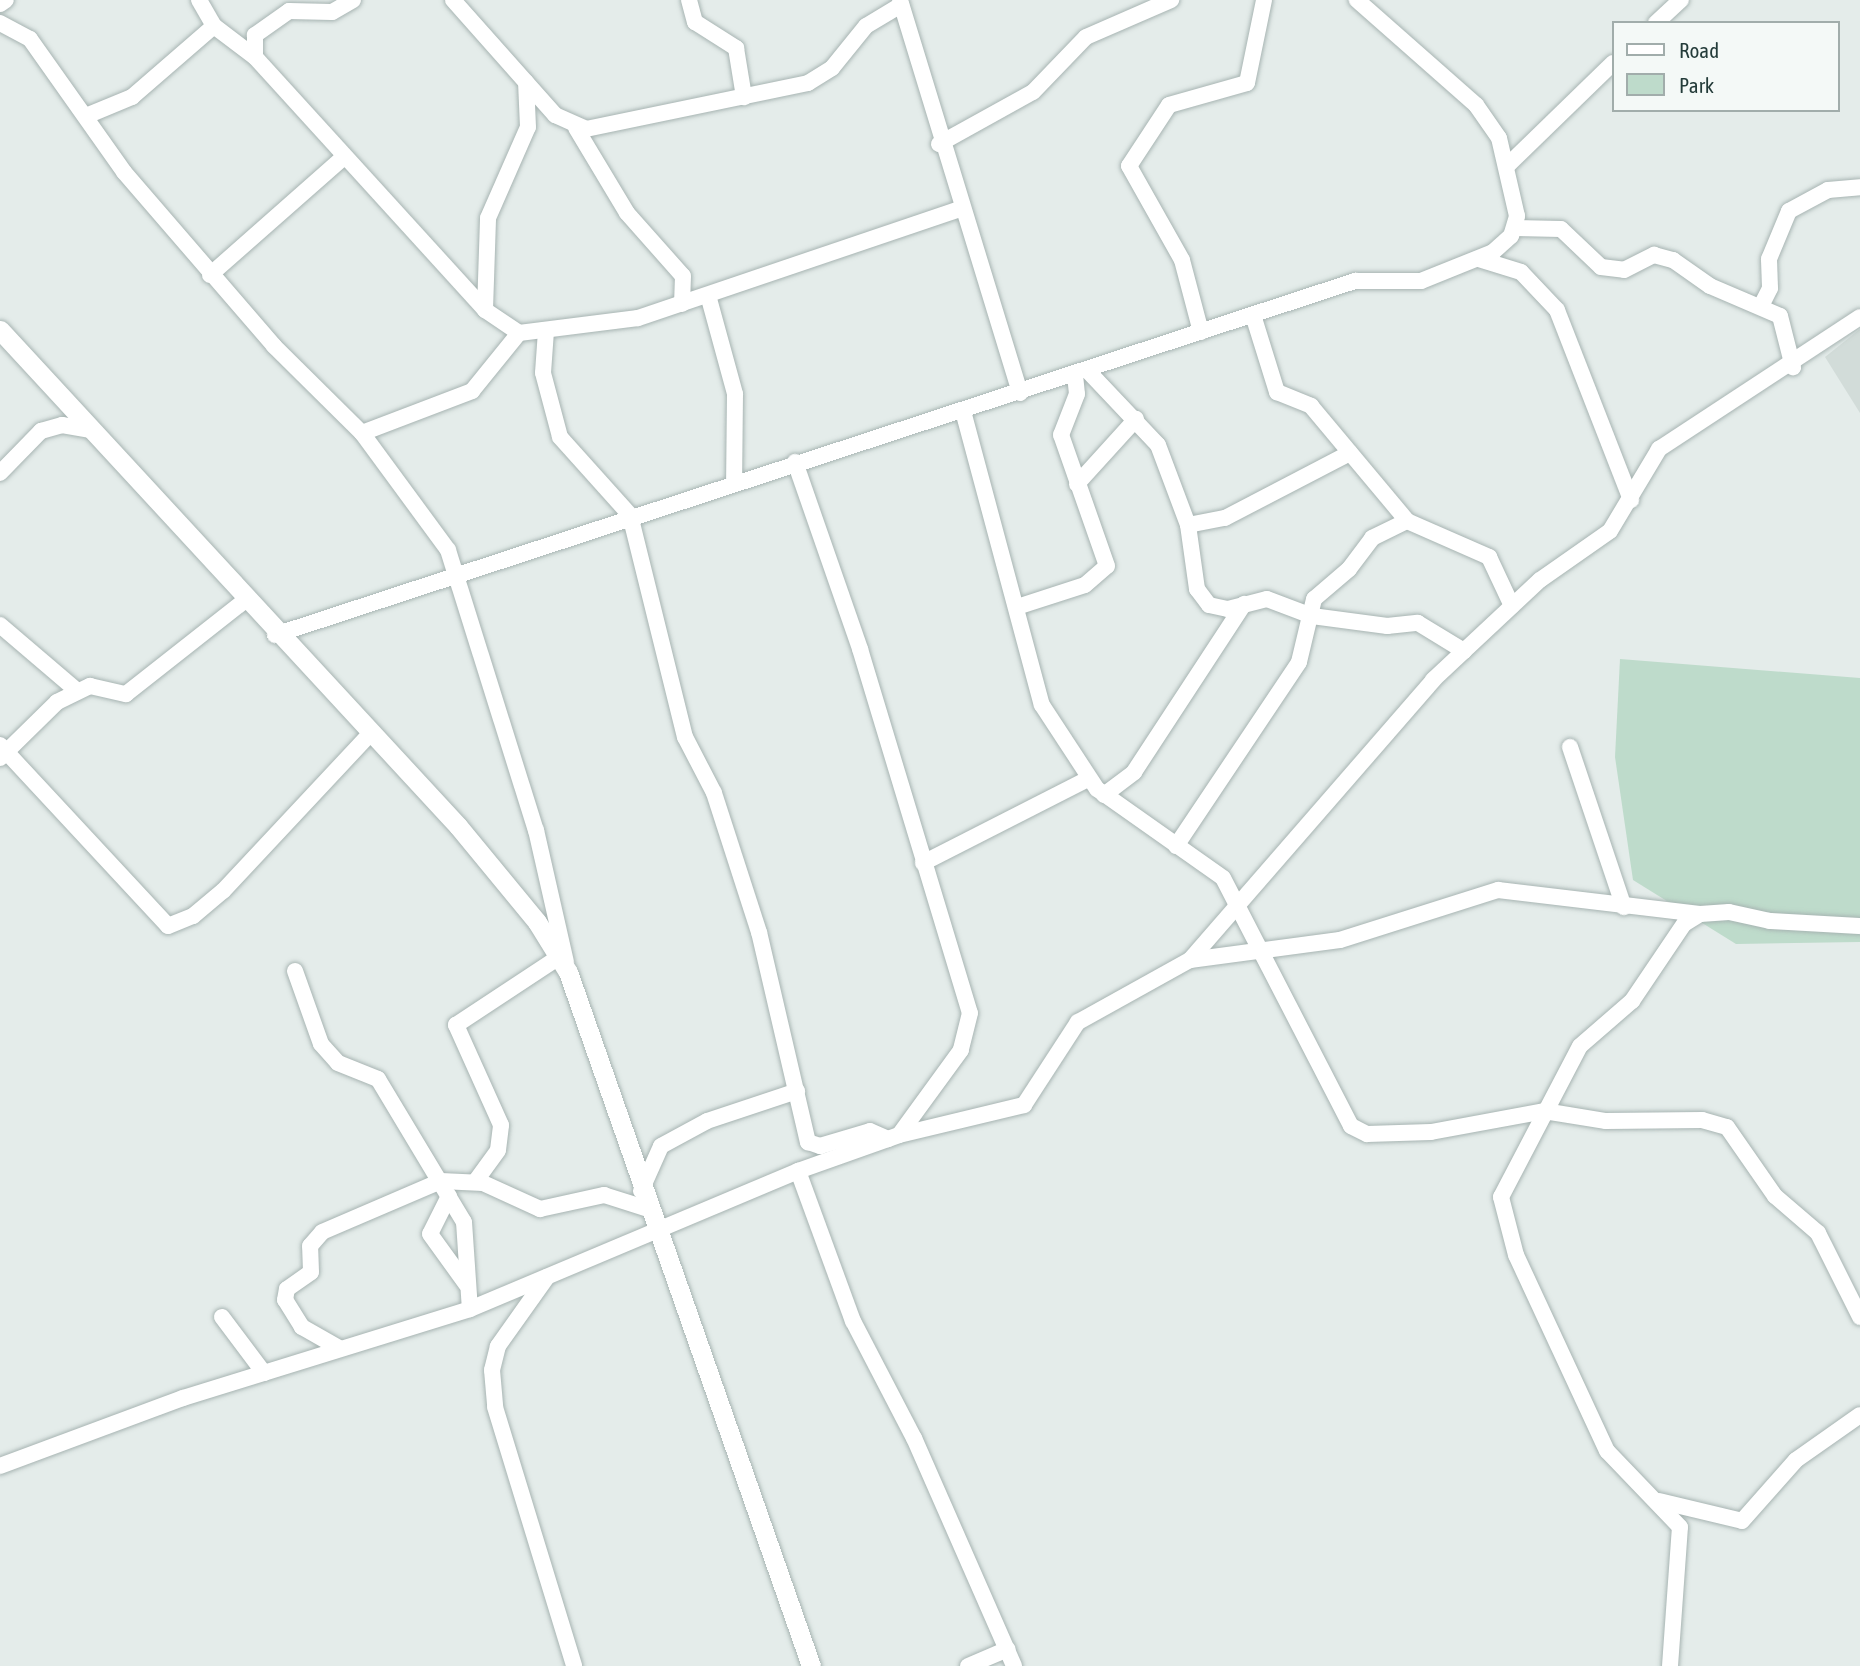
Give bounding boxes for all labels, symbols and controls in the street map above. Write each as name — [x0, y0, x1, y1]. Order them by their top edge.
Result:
legend — [1612, 21, 1839, 112]
text: Road — [1679, 38, 1719, 62]
text: Park — [1679, 73, 1714, 97]

